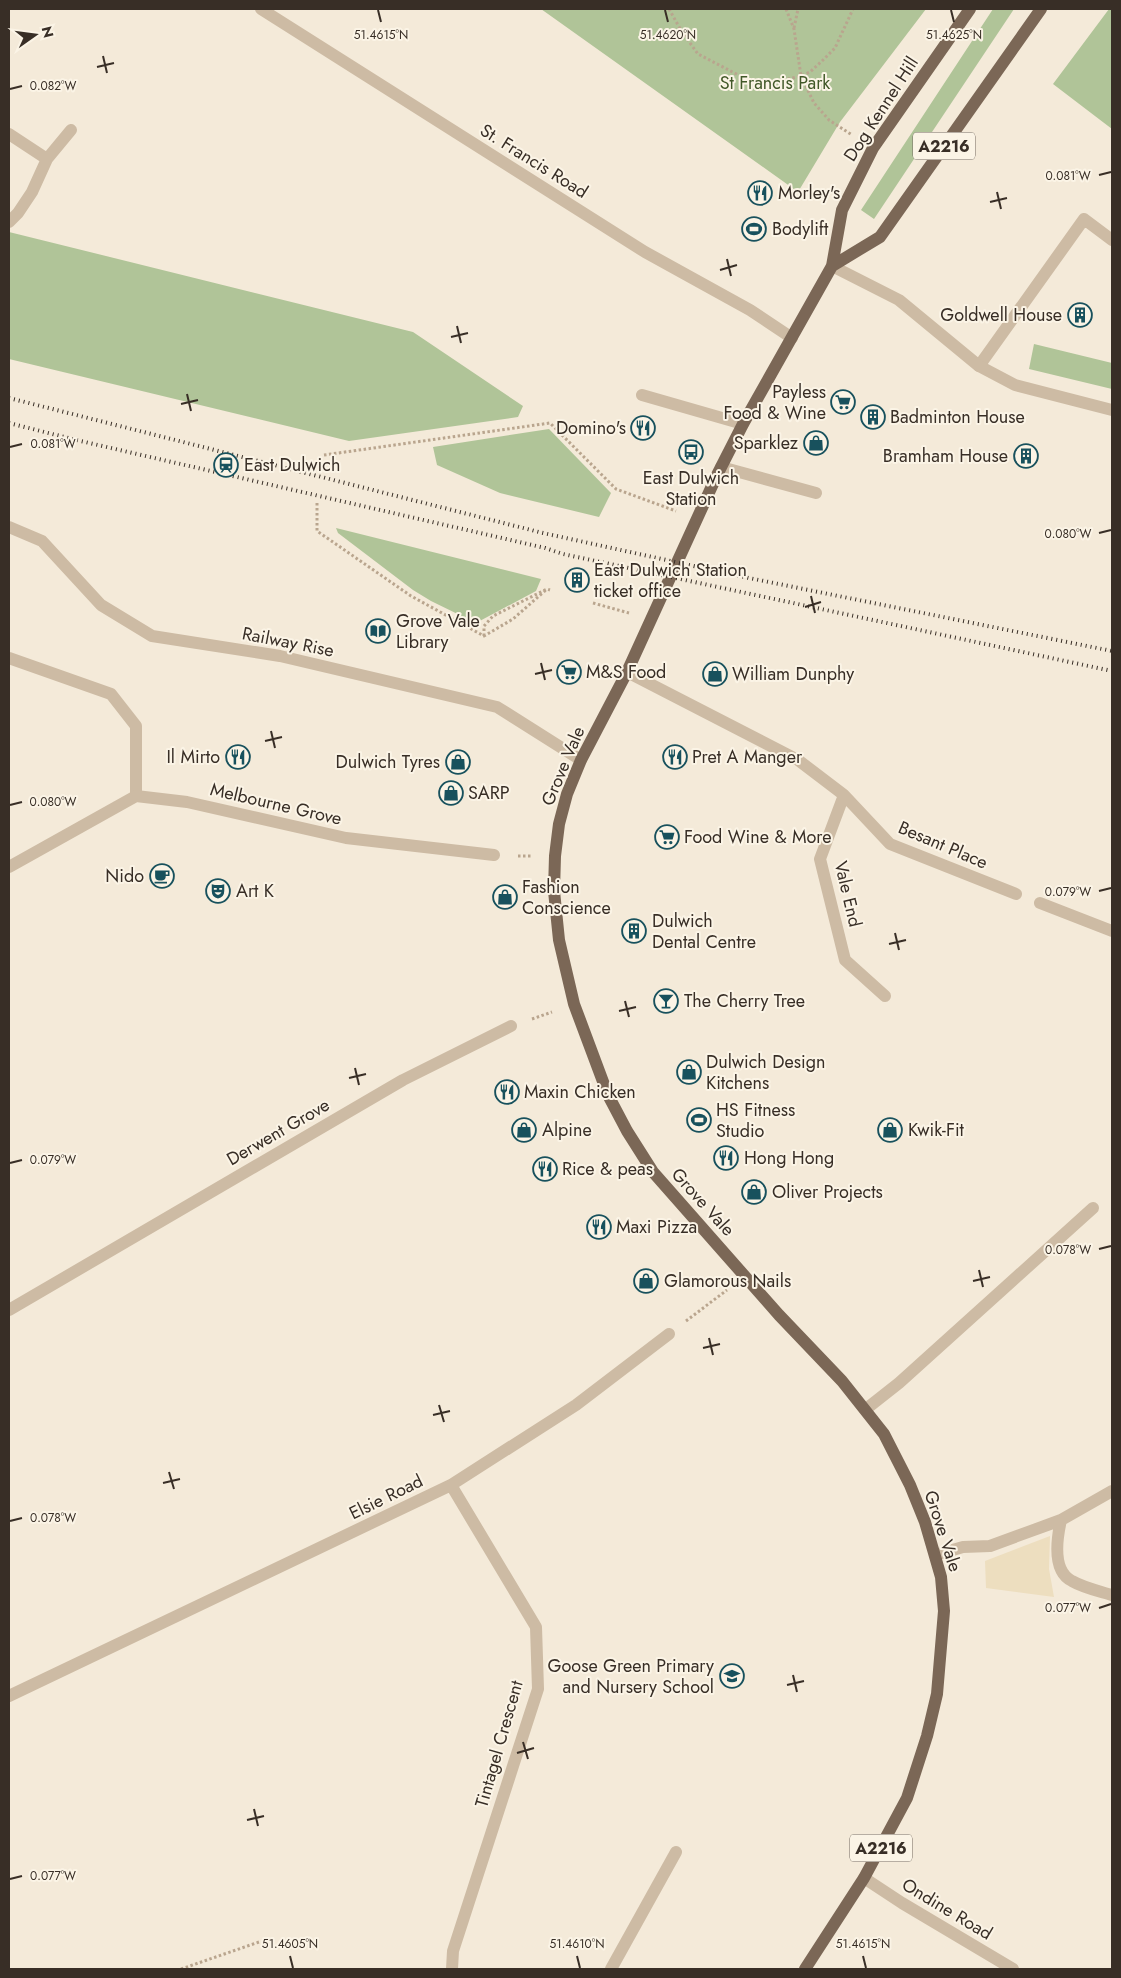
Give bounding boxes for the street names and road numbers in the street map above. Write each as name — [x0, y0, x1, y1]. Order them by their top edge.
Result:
street label: Dog Kennel Hill — [837, 52, 925, 166]
street label: St. Francis Road — [475, 117, 593, 205]
road number: A2216 — [913, 132, 975, 160]
street label: Railway Rise — [240, 620, 336, 664]
street label: Grove Vale — [535, 722, 591, 810]
street label: Melbourne Grove — [208, 776, 344, 832]
street label: Besant Place — [894, 814, 992, 876]
street label: Vale End — [828, 858, 868, 930]
street label: Derwent Grove — [222, 1092, 334, 1172]
street label: Grove Vale — [665, 1162, 741, 1242]
street label: Elsie Road — [345, 1468, 427, 1526]
street label: Grove Vale — [918, 1487, 968, 1575]
street label: Tintagel Crescent — [468, 1677, 530, 1811]
road number: A2216 — [850, 1835, 912, 1862]
street label: Ondine Road — [897, 1872, 997, 1946]

